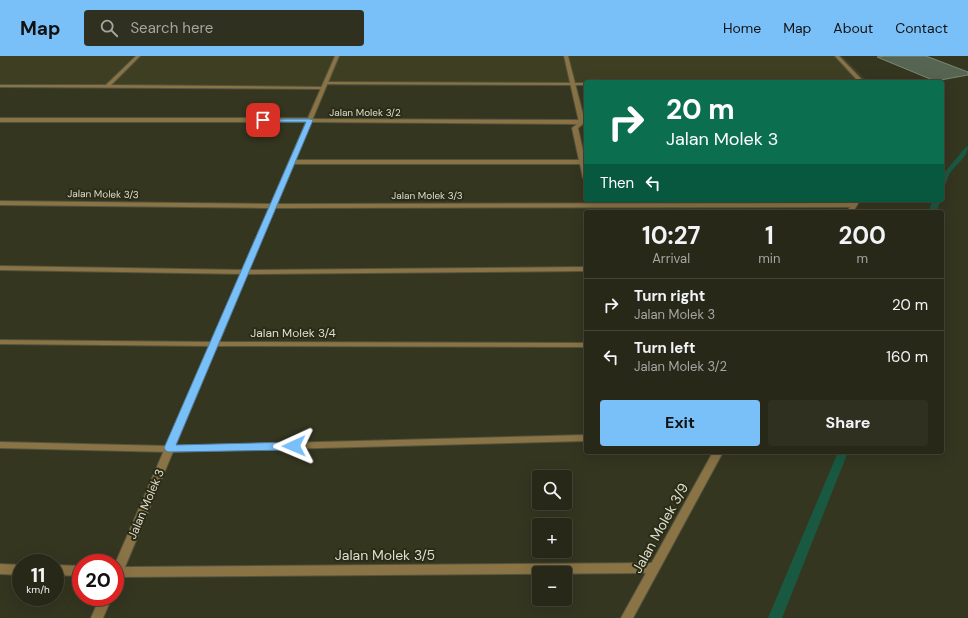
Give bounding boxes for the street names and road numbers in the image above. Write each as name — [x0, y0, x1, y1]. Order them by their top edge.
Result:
street label: Jalan Molek 3/2 — [329, 106, 401, 119]
street label: Jalan Molek 3/3 — [67, 187, 139, 201]
street label: Jalan Molek 3/3 — [391, 189, 463, 202]
street label: Jalan Molek 3/4 — [250, 325, 336, 341]
street label: Jalan Molek 3 — [124, 466, 168, 542]
street label: Jalan Molek 3/9 — [628, 480, 692, 576]
street label: Jalan Molek 3/5 — [335, 546, 435, 564]

